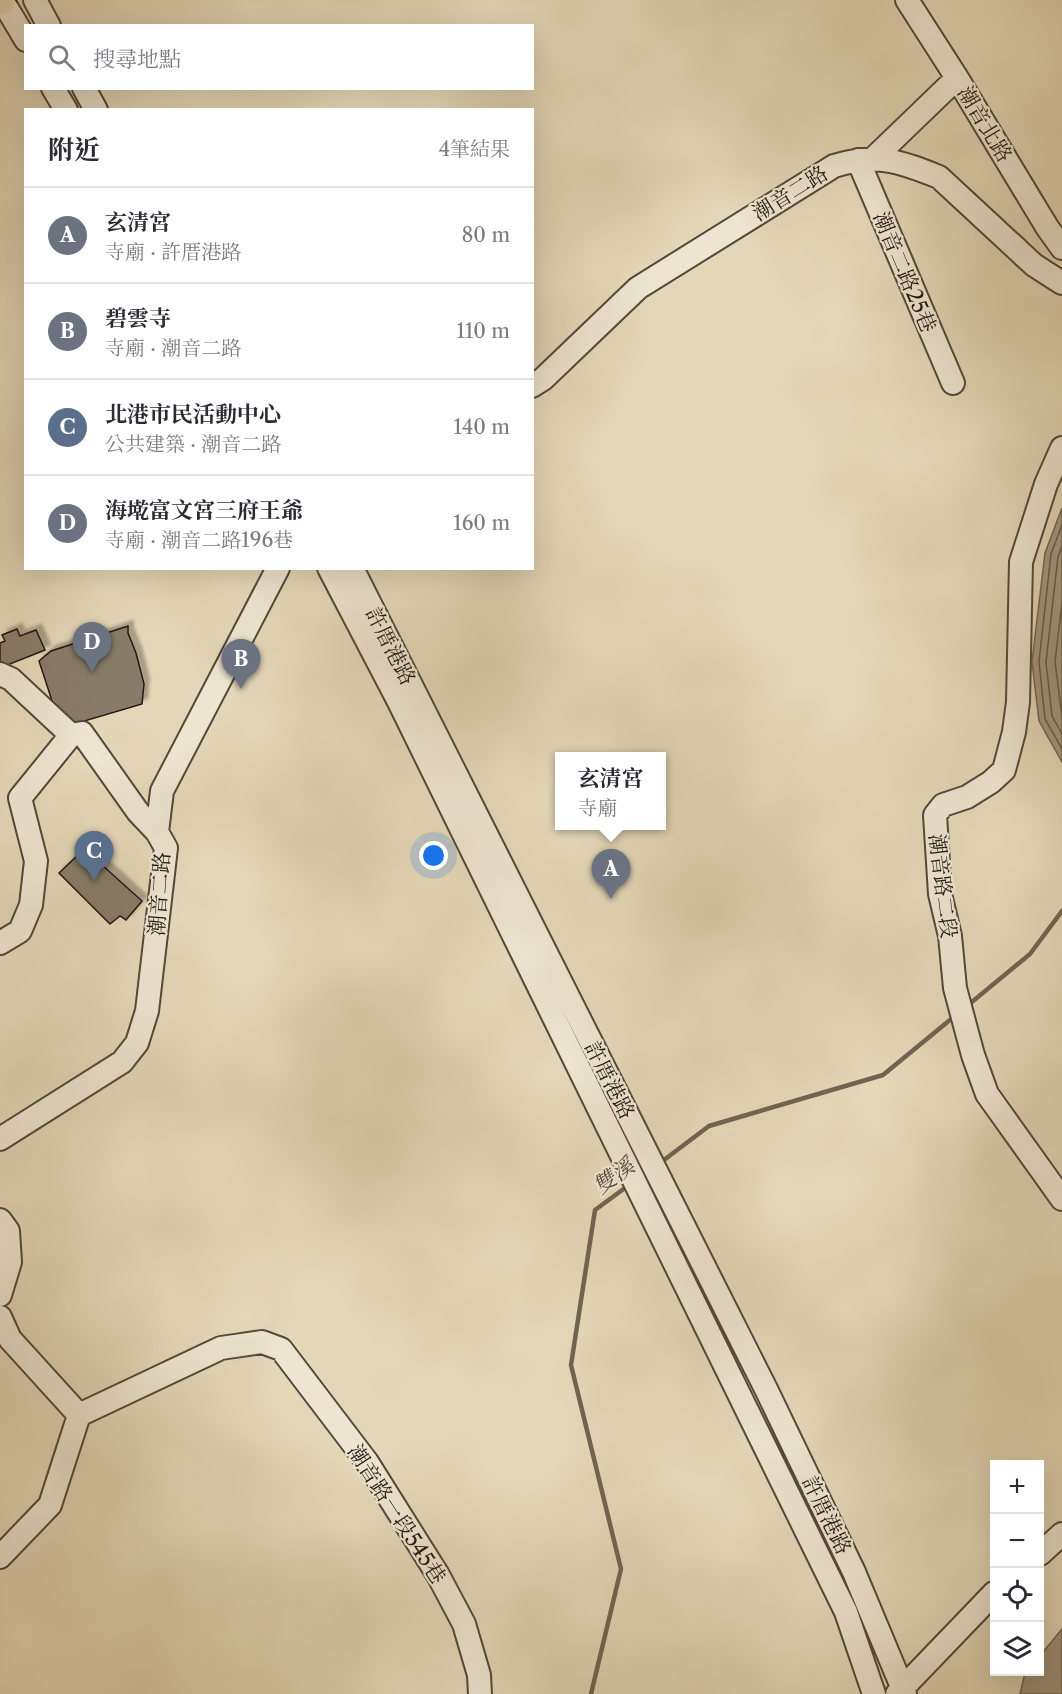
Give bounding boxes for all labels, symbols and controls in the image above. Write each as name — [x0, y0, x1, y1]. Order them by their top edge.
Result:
search box — [24, 24, 534, 90]
icon: search — [45, 41, 78, 74]
text: 搜尋地點 — [93, 46, 181, 73]
street label: 潮音北路 — [953, 82, 1017, 166]
text: 附近 — [48, 134, 100, 166]
text: 4筆結果 — [438, 137, 510, 161]
street label: 潮音二路 — [748, 160, 832, 226]
street label: 潮音二路25巷 — [868, 208, 942, 336]
text: 玄清宮 — [105, 209, 171, 236]
text: A — [60, 223, 75, 247]
text: 80 m — [462, 223, 510, 247]
text: 寺廟 · 許厝港路 — [105, 240, 241, 264]
text: 碧雲寺 — [105, 305, 171, 332]
text: B — [60, 319, 75, 343]
text: 110 m — [457, 319, 510, 343]
text: 寺廟 · 潮音二路 — [105, 336, 241, 360]
text: 北港市民活動中心 — [105, 401, 281, 428]
text: C — [59, 415, 76, 439]
text: 140 m — [453, 415, 510, 439]
text: 公共建築 · 潮音二路 — [105, 432, 281, 456]
text: 海墘富文宮三府王爺 — [105, 497, 303, 524]
text: D — [59, 511, 76, 535]
text: 160 m — [453, 511, 510, 535]
text: 寺廟 · 潮音二路196巷 — [105, 528, 293, 552]
street label: 許厝港路 — [361, 603, 421, 689]
pin: D — [72, 622, 112, 672]
pin: B — [222, 640, 260, 689]
popup — [555, 752, 666, 830]
text: 玄清宮 — [577, 765, 644, 792]
text: 寺廟 — [577, 796, 617, 820]
pin: C — [74, 832, 113, 881]
street label: 潮音路二段 — [924, 832, 962, 940]
your location — [419, 841, 448, 870]
pin: A — [592, 850, 630, 899]
street label: 潮音二路 — [144, 851, 174, 937]
street label: 許厝港路 — [580, 1037, 640, 1123]
water label: 雙溪 — [588, 1151, 641, 1200]
street label: 潮音路一段545巷 — [343, 1440, 451, 1588]
map controls — [990, 1460, 1044, 1676]
button: + — [990, 1460, 1044, 1514]
street label: 許厝港路 — [797, 1472, 857, 1558]
button: − — [990, 1514, 1044, 1568]
button: locate — [990, 1568, 1044, 1622]
button: layers — [990, 1622, 1044, 1676]

